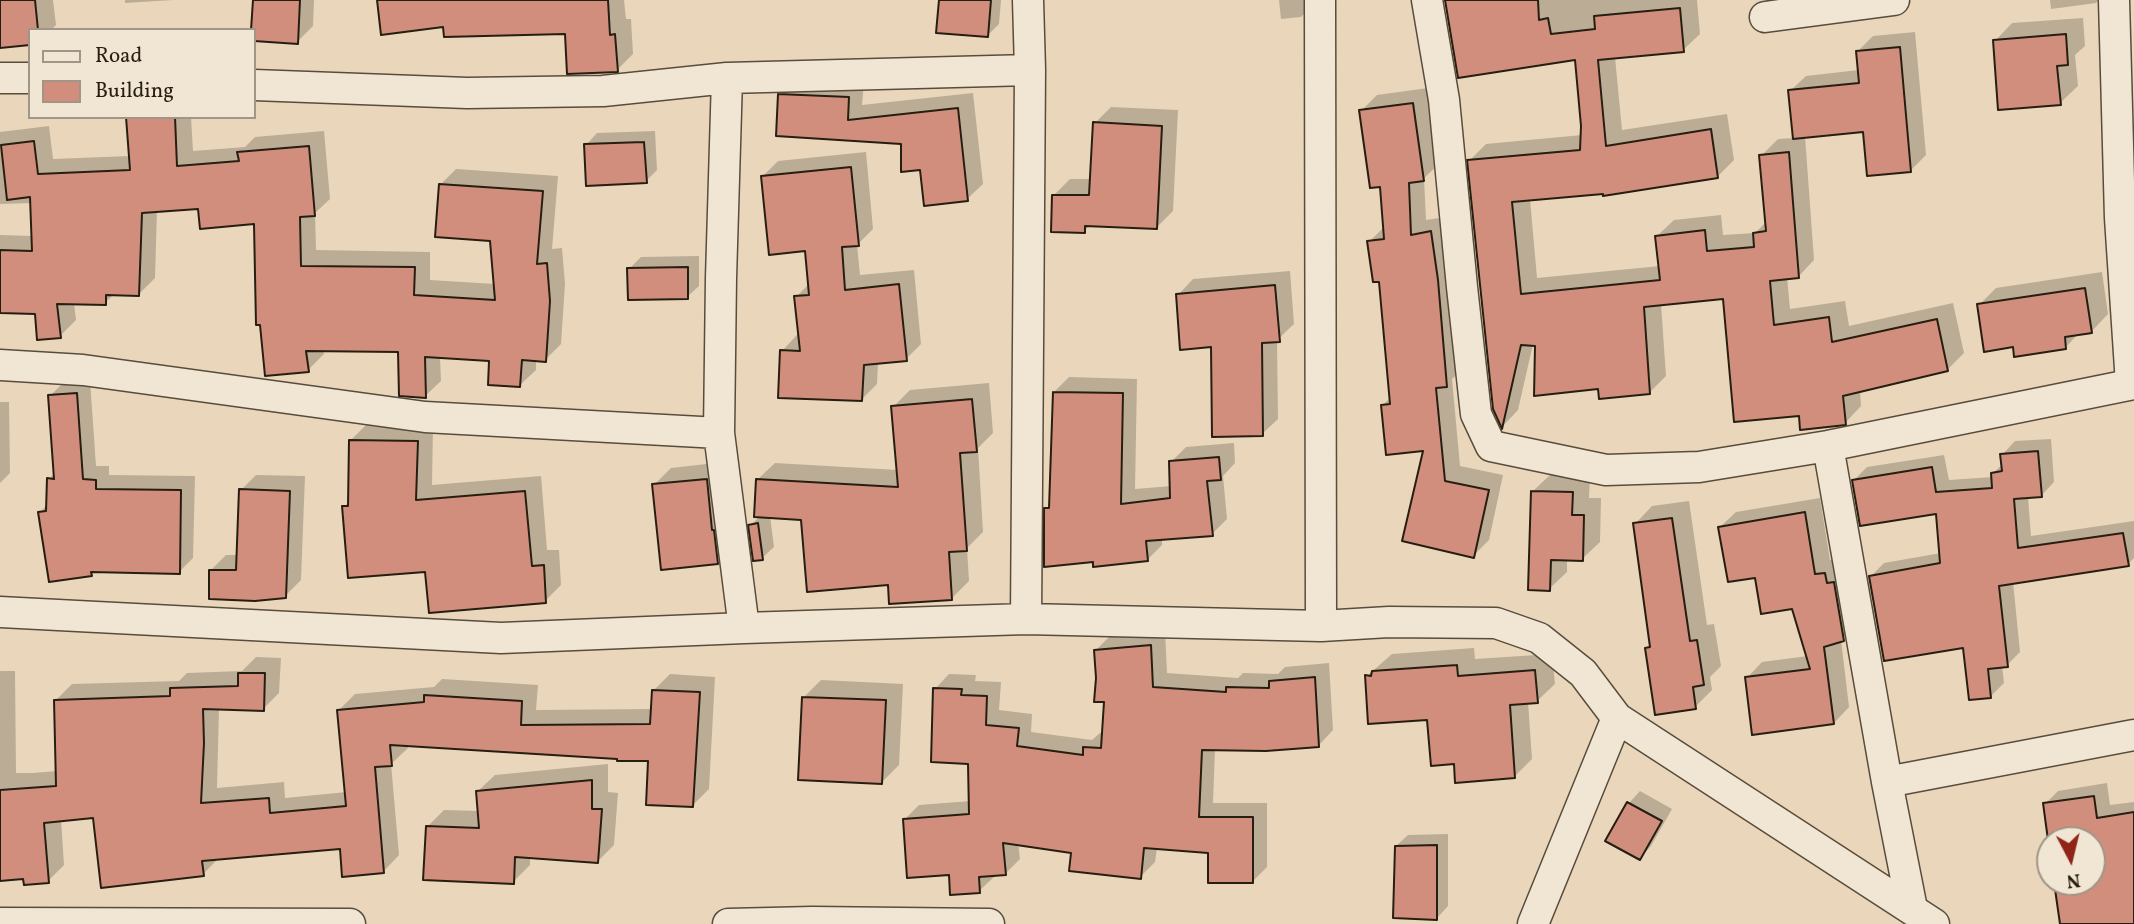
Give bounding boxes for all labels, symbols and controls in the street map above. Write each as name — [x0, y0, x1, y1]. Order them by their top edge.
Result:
legend — [28, 28, 256, 119]
text: Road — [95, 42, 142, 71]
text: Building — [95, 77, 174, 106]
north arrow — [2036, 826, 2106, 896]
text: N — [2065, 866, 2082, 894]

